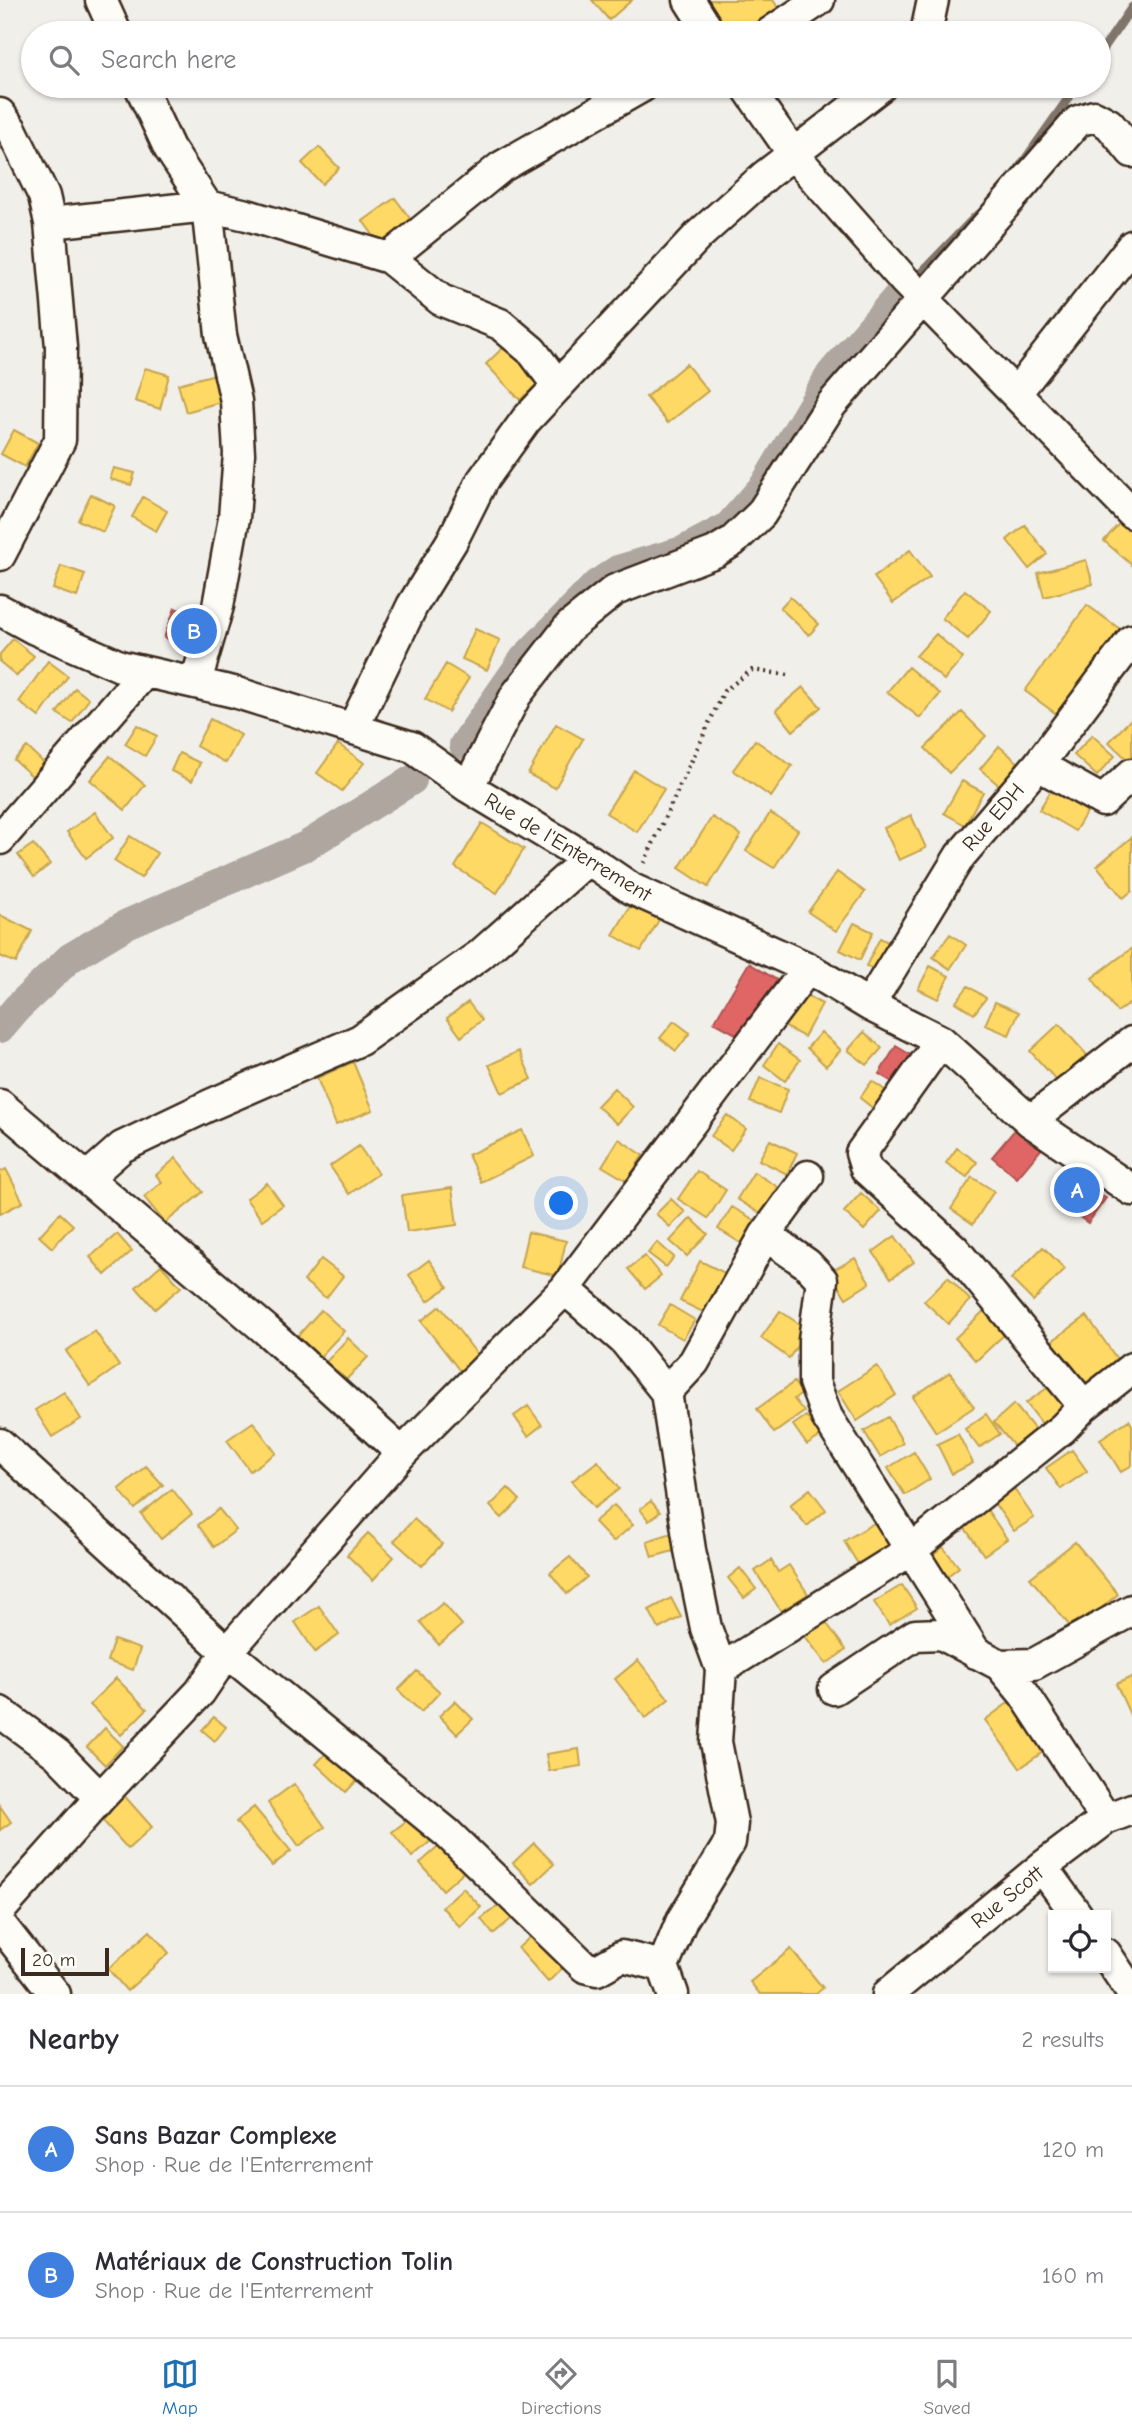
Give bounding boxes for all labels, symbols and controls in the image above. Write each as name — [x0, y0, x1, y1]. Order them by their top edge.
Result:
search box — [21, 21, 1111, 98]
icon: search — [45, 41, 83, 79]
text: Search here — [101, 45, 236, 75]
pin: B — [171, 605, 217, 657]
street label: Rue EDH — [957, 778, 1029, 856]
street label: Rue de l'Enterrement — [480, 788, 657, 907]
pin: A — [1054, 1164, 1100, 1216]
your location — [544, 1186, 578, 1220]
street label: Rue Scott — [966, 1860, 1049, 1933]
map controls — [1048, 1910, 1111, 1973]
button: locate — [1048, 1910, 1111, 1973]
scale bar — [21, 1945, 108, 1977]
text: 20 m — [32, 1949, 76, 1971]
text: Nearby — [28, 2022, 119, 2057]
text: 2 results — [1022, 2026, 1104, 2053]
text: Sans Bazar Complexe — [95, 2121, 337, 2151]
text: A — [45, 2136, 57, 2163]
text: 120 m — [1042, 2136, 1104, 2163]
text: Shop · Rue de l'Enterrement — [95, 2151, 373, 2178]
text: Matériaux de Construction Tolin — [95, 2247, 453, 2277]
text: B — [44, 2262, 58, 2289]
text: 160 m — [1042, 2262, 1104, 2289]
text: Shop · Rue de l'Enterrement — [95, 2277, 373, 2304]
tab: Map — [161, 2355, 199, 2419]
tab: Directions — [521, 2355, 601, 2419]
tab: Saved — [924, 2355, 971, 2419]

